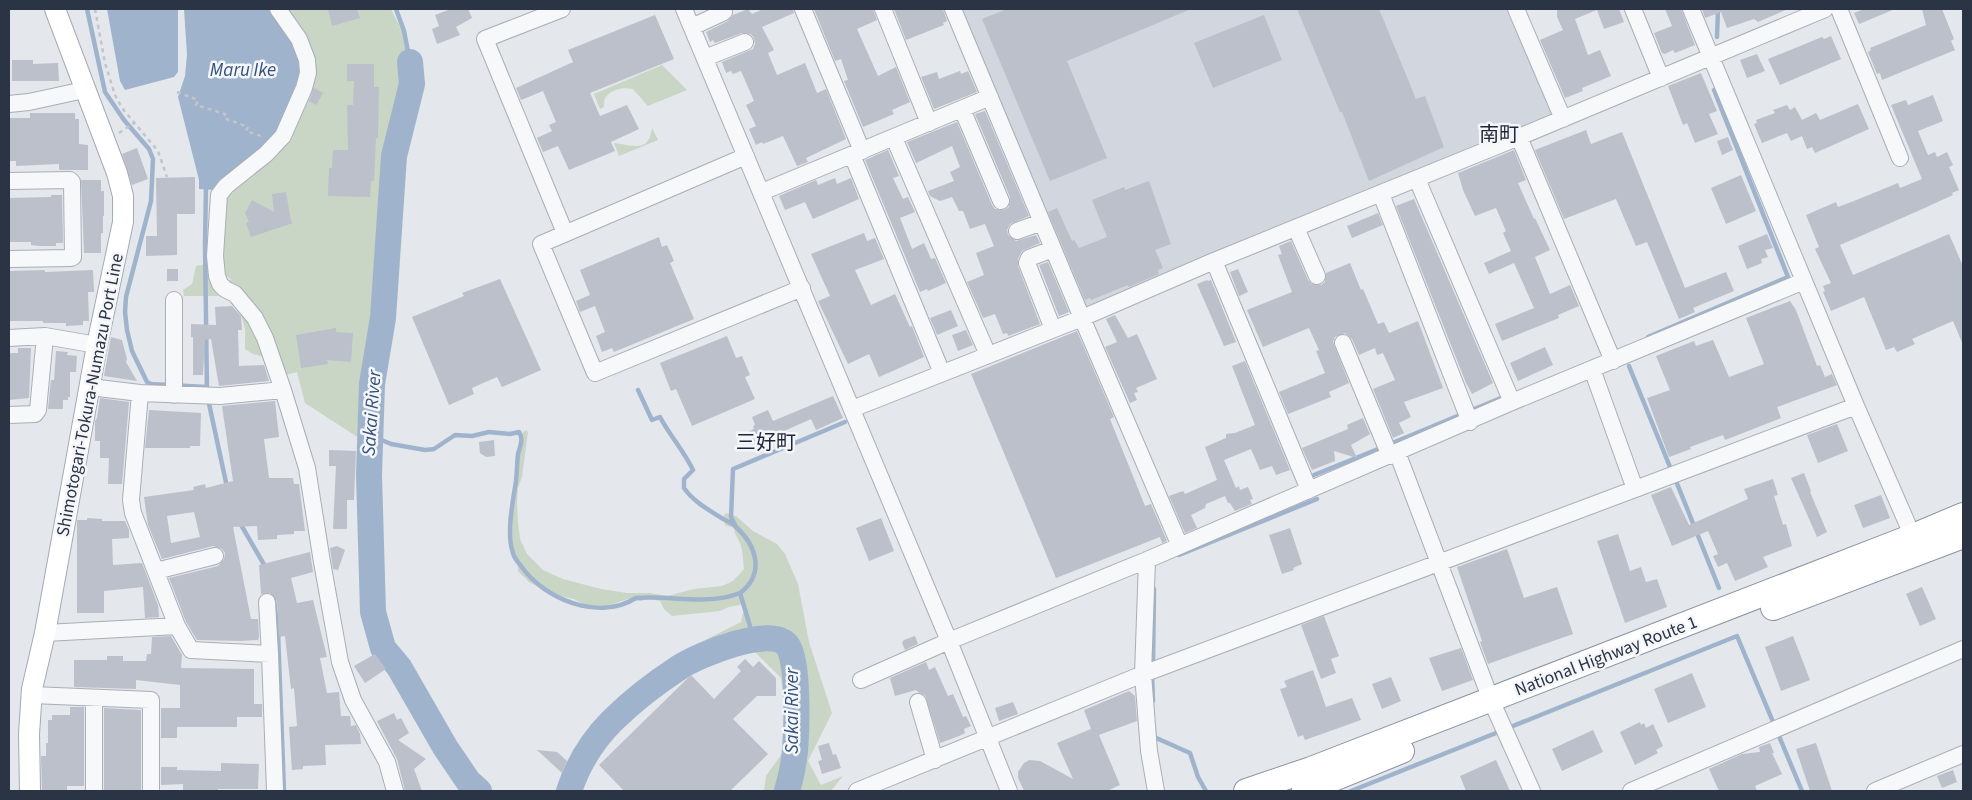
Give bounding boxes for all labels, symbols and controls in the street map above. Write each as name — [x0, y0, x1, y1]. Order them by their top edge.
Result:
water label: Maru Ike — [210, 57, 276, 84]
district label: 南町 — [1479, 121, 1519, 149]
street label: Shimotogari-Tokura-Numazu Port Line — [50, 251, 130, 539]
water label: Sakai River — [356, 368, 389, 457]
district label: 三好町 — [736, 429, 796, 457]
street label: National Highway Route 1 — [1511, 610, 1701, 702]
water label: Sakai River — [779, 666, 806, 754]

